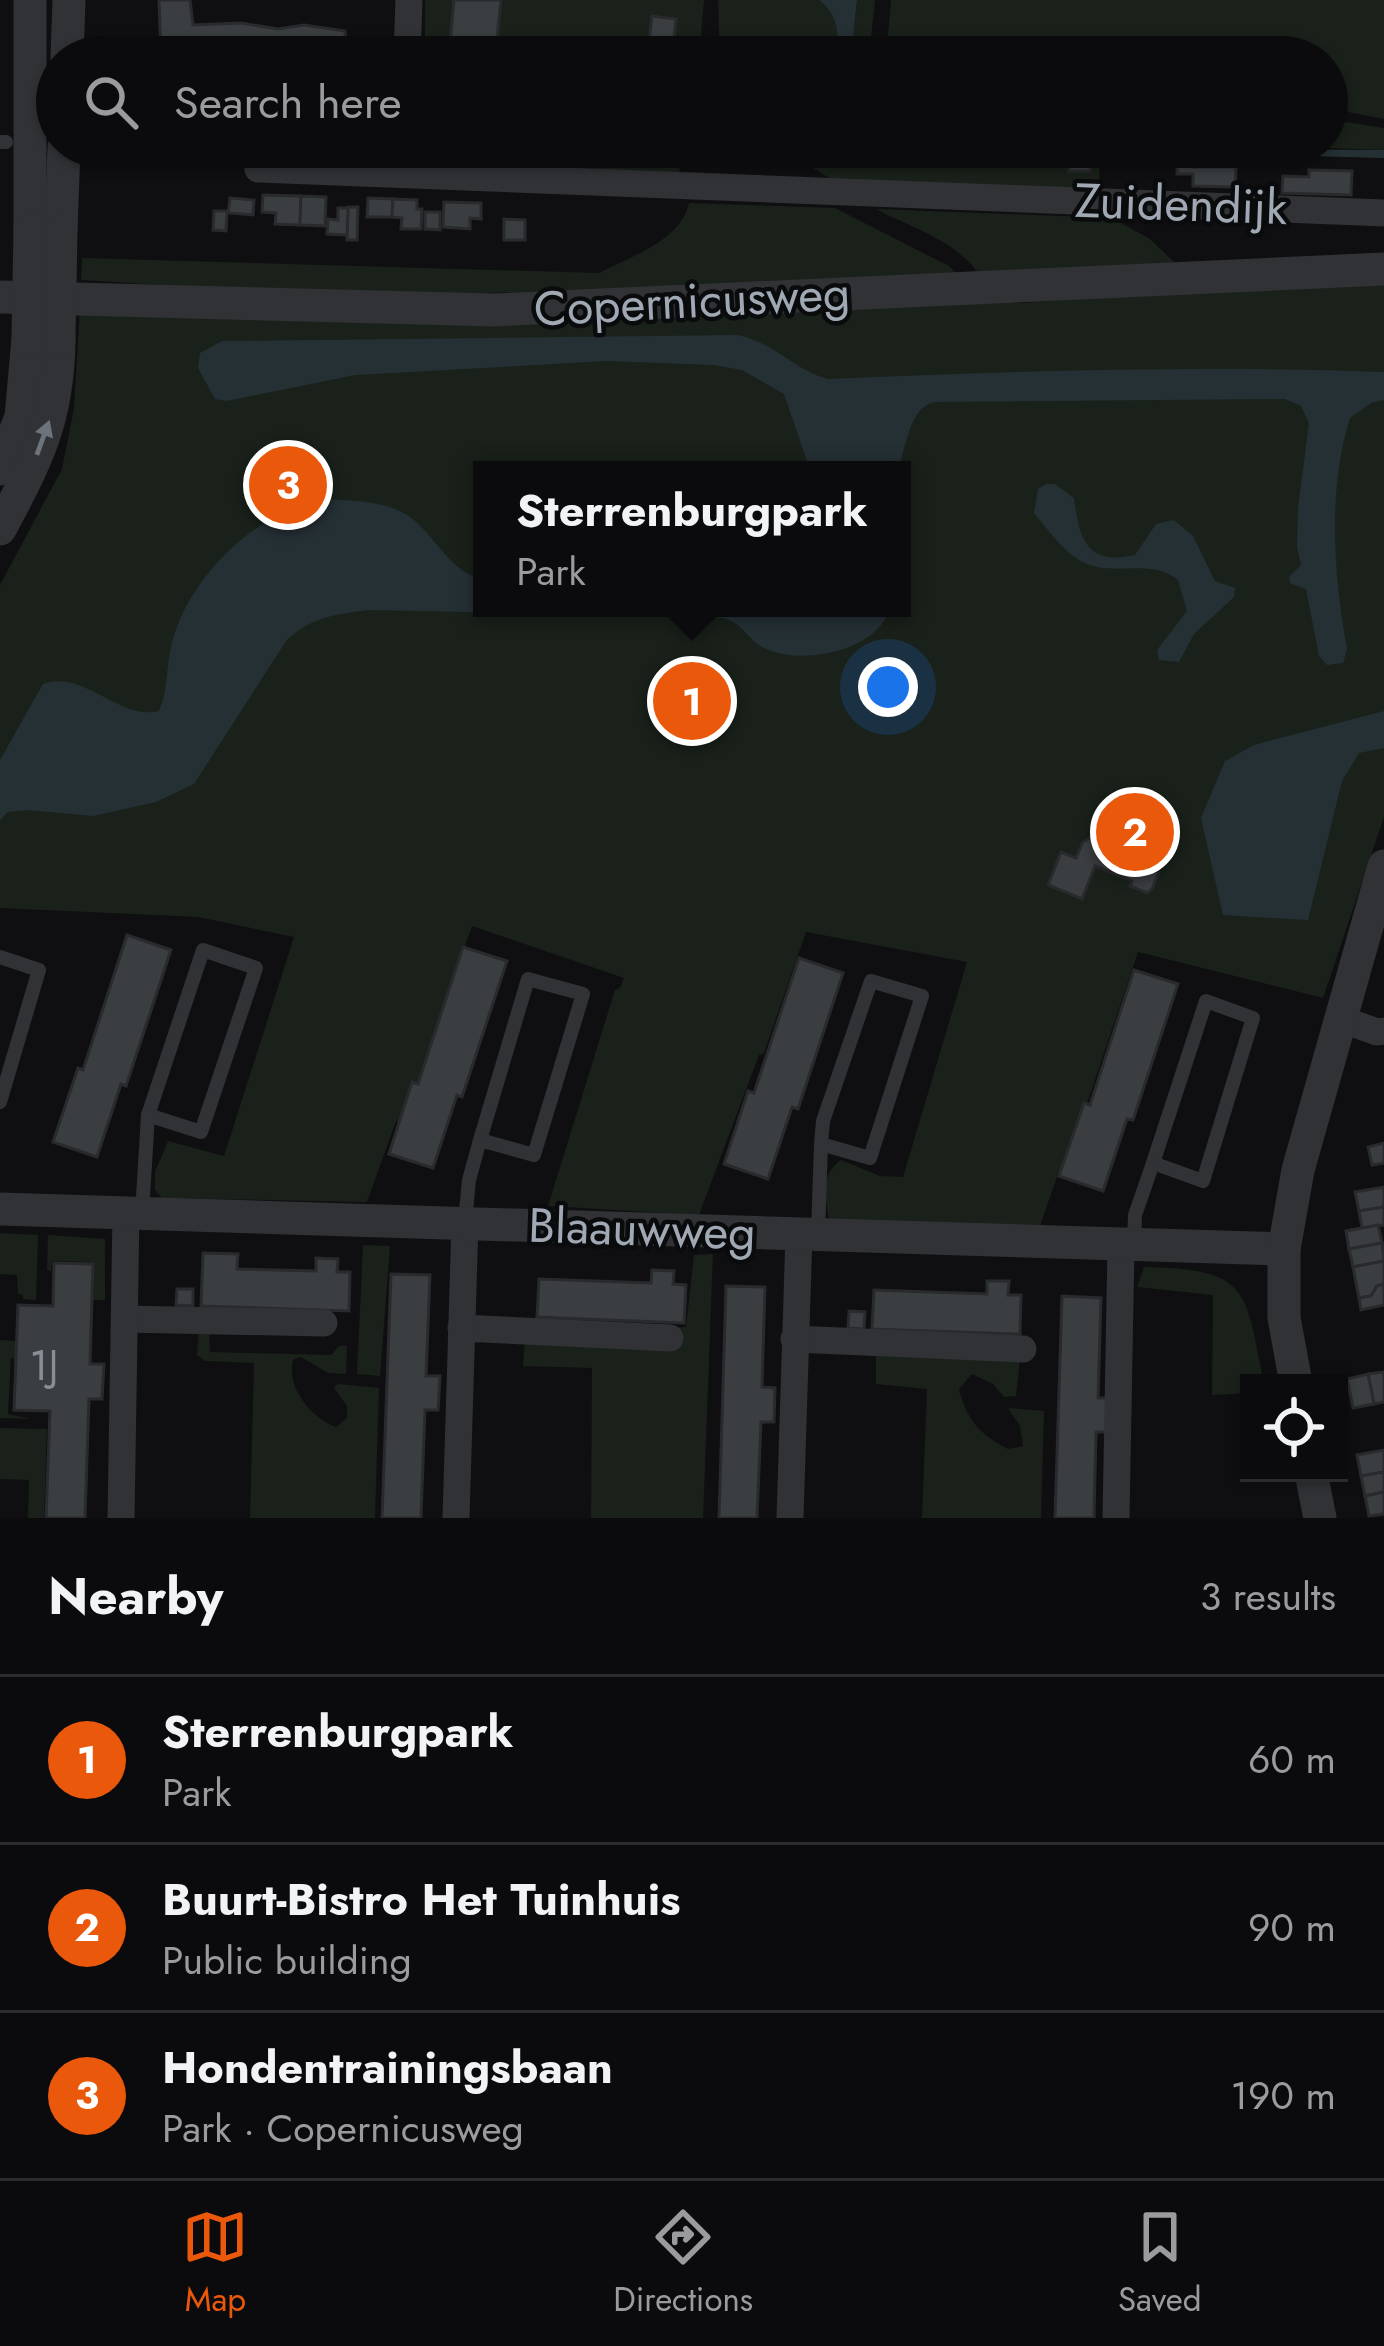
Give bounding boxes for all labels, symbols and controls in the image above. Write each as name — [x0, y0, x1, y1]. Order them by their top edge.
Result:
search box — [36, 36, 1348, 168]
icon: search — [78, 69, 144, 135]
text: Search here — [174, 70, 402, 135]
street label: Zuidendijk — [1074, 166, 1289, 242]
street label: Copernicusweg — [532, 258, 852, 344]
one-way arrow — [35, 420, 53, 456]
pin: 3 — [249, 440, 327, 530]
popup — [473, 461, 911, 617]
text: Sterrenburgpark — [516, 478, 868, 543]
text: Park — [516, 543, 586, 600]
pin: 1 — [653, 656, 731, 746]
your location — [858, 657, 918, 717]
pin: 2 — [1096, 787, 1174, 877]
street label: Blaauwweg — [527, 1191, 757, 1267]
house number: 1J — [30, 1335, 58, 1396]
map controls — [1240, 1374, 1348, 1482]
button: locate — [1240, 1374, 1348, 1482]
text: Nearby — [48, 1559, 223, 1633]
text: 3 results — [1200, 1568, 1336, 1625]
text: Sterrenburgpark — [162, 1699, 514, 1764]
text: 1 — [77, 1731, 97, 1788]
text: 60 m — [1248, 1731, 1336, 1788]
text: Park — [162, 1764, 232, 1821]
text: Buurt-Bistro Het Tuinhuis — [162, 1867, 681, 1932]
text: 2 — [74, 1899, 100, 1956]
text: 90 m — [1248, 1899, 1336, 1956]
text: Public building — [162, 1932, 412, 1989]
text: Hondentrainingsbaan — [162, 2035, 613, 2100]
text: 3 — [75, 2067, 99, 2124]
text: 190 m — [1230, 2067, 1336, 2124]
text: Park · Copernicusweg — [162, 2100, 524, 2157]
tab: Map — [182, 2204, 248, 2323]
tab: Directions — [613, 2204, 753, 2323]
tab: Saved — [1118, 2204, 1202, 2323]

